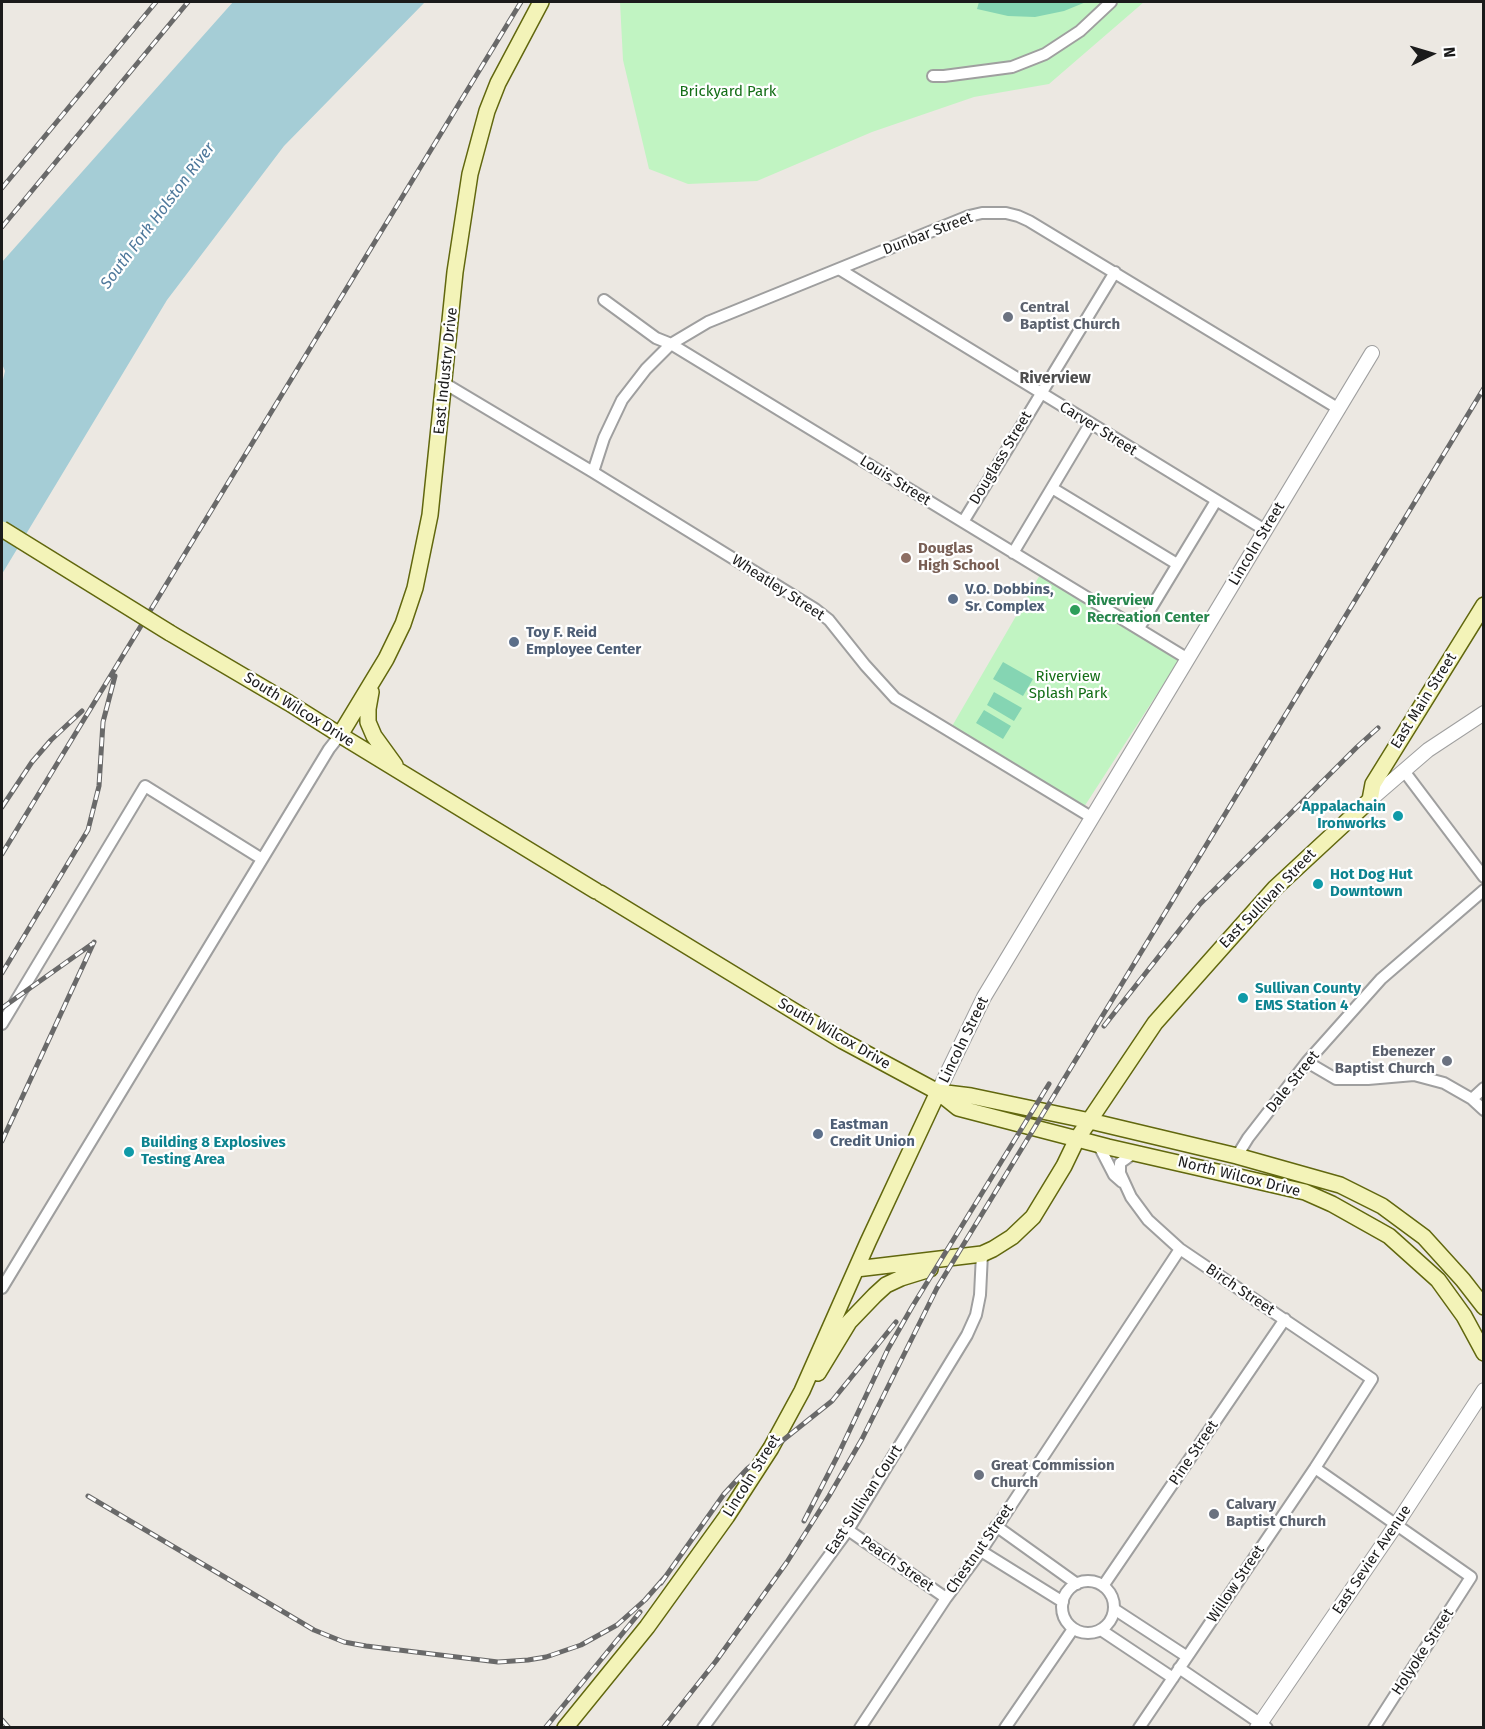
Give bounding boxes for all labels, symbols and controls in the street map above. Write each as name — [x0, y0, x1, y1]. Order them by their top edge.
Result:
north arrow — [1401, 24, 1461, 84]
text: N — [1440, 46, 1459, 58]
park label: Brickyard Park — [679, 83, 777, 101]
water label: South Fork Holston River — [97, 139, 219, 293]
street label: Dunbar Street — [881, 209, 975, 259]
place label: Central Baptist Church — [1020, 299, 1120, 334]
street label: East Industry Drive — [430, 306, 462, 436]
marker: Central Baptist Church — [1001, 310, 1015, 324]
district label: Riverview — [1019, 369, 1091, 389]
street label: Carver Street — [1056, 398, 1140, 460]
street label: Douglass Street — [966, 408, 1036, 508]
street label: Louis Street — [856, 452, 934, 510]
street label: Lincoln Street — [1225, 499, 1289, 589]
place label: Douglas High School — [918, 540, 999, 575]
street label: Wheatley Street — [728, 551, 828, 625]
marker: Douglas High School — [899, 551, 913, 565]
place label: V.O. Dobbins, Sr. Complex — [965, 581, 1053, 616]
marker: V.O. Dobbins, Sr. Complex — [946, 592, 960, 606]
place label: Riverview Recreation Center — [1087, 592, 1209, 627]
marker: Riverview Recreation Center — [1068, 603, 1082, 617]
place label: Toy F. Reid Employee Center — [526, 624, 641, 659]
marker: Toy F. Reid Employee Center — [507, 635, 521, 649]
street label: East Main Street — [1387, 650, 1461, 752]
park label: Riverview Splash Park — [1029, 668, 1107, 703]
street label: South Wilcox Drive — [241, 669, 357, 751]
place label: Appalachain Ironworks — [1302, 798, 1386, 833]
marker: Appalachain Ironworks — [1391, 809, 1405, 823]
street label: East Sullivan Street — [1216, 846, 1320, 952]
place label: Hot Dog Hut Downtown — [1330, 866, 1413, 901]
marker: Hot Dog Hut Downtown — [1311, 877, 1325, 891]
place label: Sullivan County EMS Station 4 — [1255, 980, 1361, 1015]
marker: Sullivan County EMS Station 4 — [1236, 991, 1250, 1005]
street label: Lincoln Street — [935, 994, 993, 1086]
street label: South Wilcox Drive — [775, 995, 893, 1073]
place label: Ebenezer Baptist Church — [1335, 1043, 1435, 1078]
street label: Dale Street — [1263, 1047, 1323, 1117]
marker: Ebenezer Baptist Church — [1440, 1054, 1454, 1068]
place label: Eastman Credit Union — [830, 1116, 915, 1151]
marker: Eastman Credit Union — [811, 1127, 825, 1141]
place label: Building 8 Explosives Testing Area — [141, 1134, 286, 1169]
marker: Building 8 Explosives Testing Area — [122, 1145, 136, 1159]
street label: North Wilcox Drive — [1176, 1153, 1302, 1201]
street label: Birch Street — [1202, 1260, 1278, 1320]
street label: Pine Street — [1166, 1417, 1222, 1489]
street label: Lincoln Street — [719, 1431, 785, 1521]
street label: East Sullivan Court — [822, 1442, 906, 1558]
place label: Great Commission Church — [991, 1457, 1115, 1492]
marker: Great Commission Church — [972, 1468, 986, 1482]
place label: Calvary Baptist Church — [1226, 1496, 1326, 1531]
street label: Chestnut Street — [942, 1501, 1018, 1597]
street label: East Sevier Avenue — [1329, 1502, 1415, 1618]
marker: Calvary Baptist Church — [1207, 1507, 1221, 1521]
street label: Peach Street — [857, 1532, 937, 1596]
street label: Willow Street — [1204, 1542, 1268, 1626]
street label: Holyoke Street — [1388, 1605, 1458, 1699]

